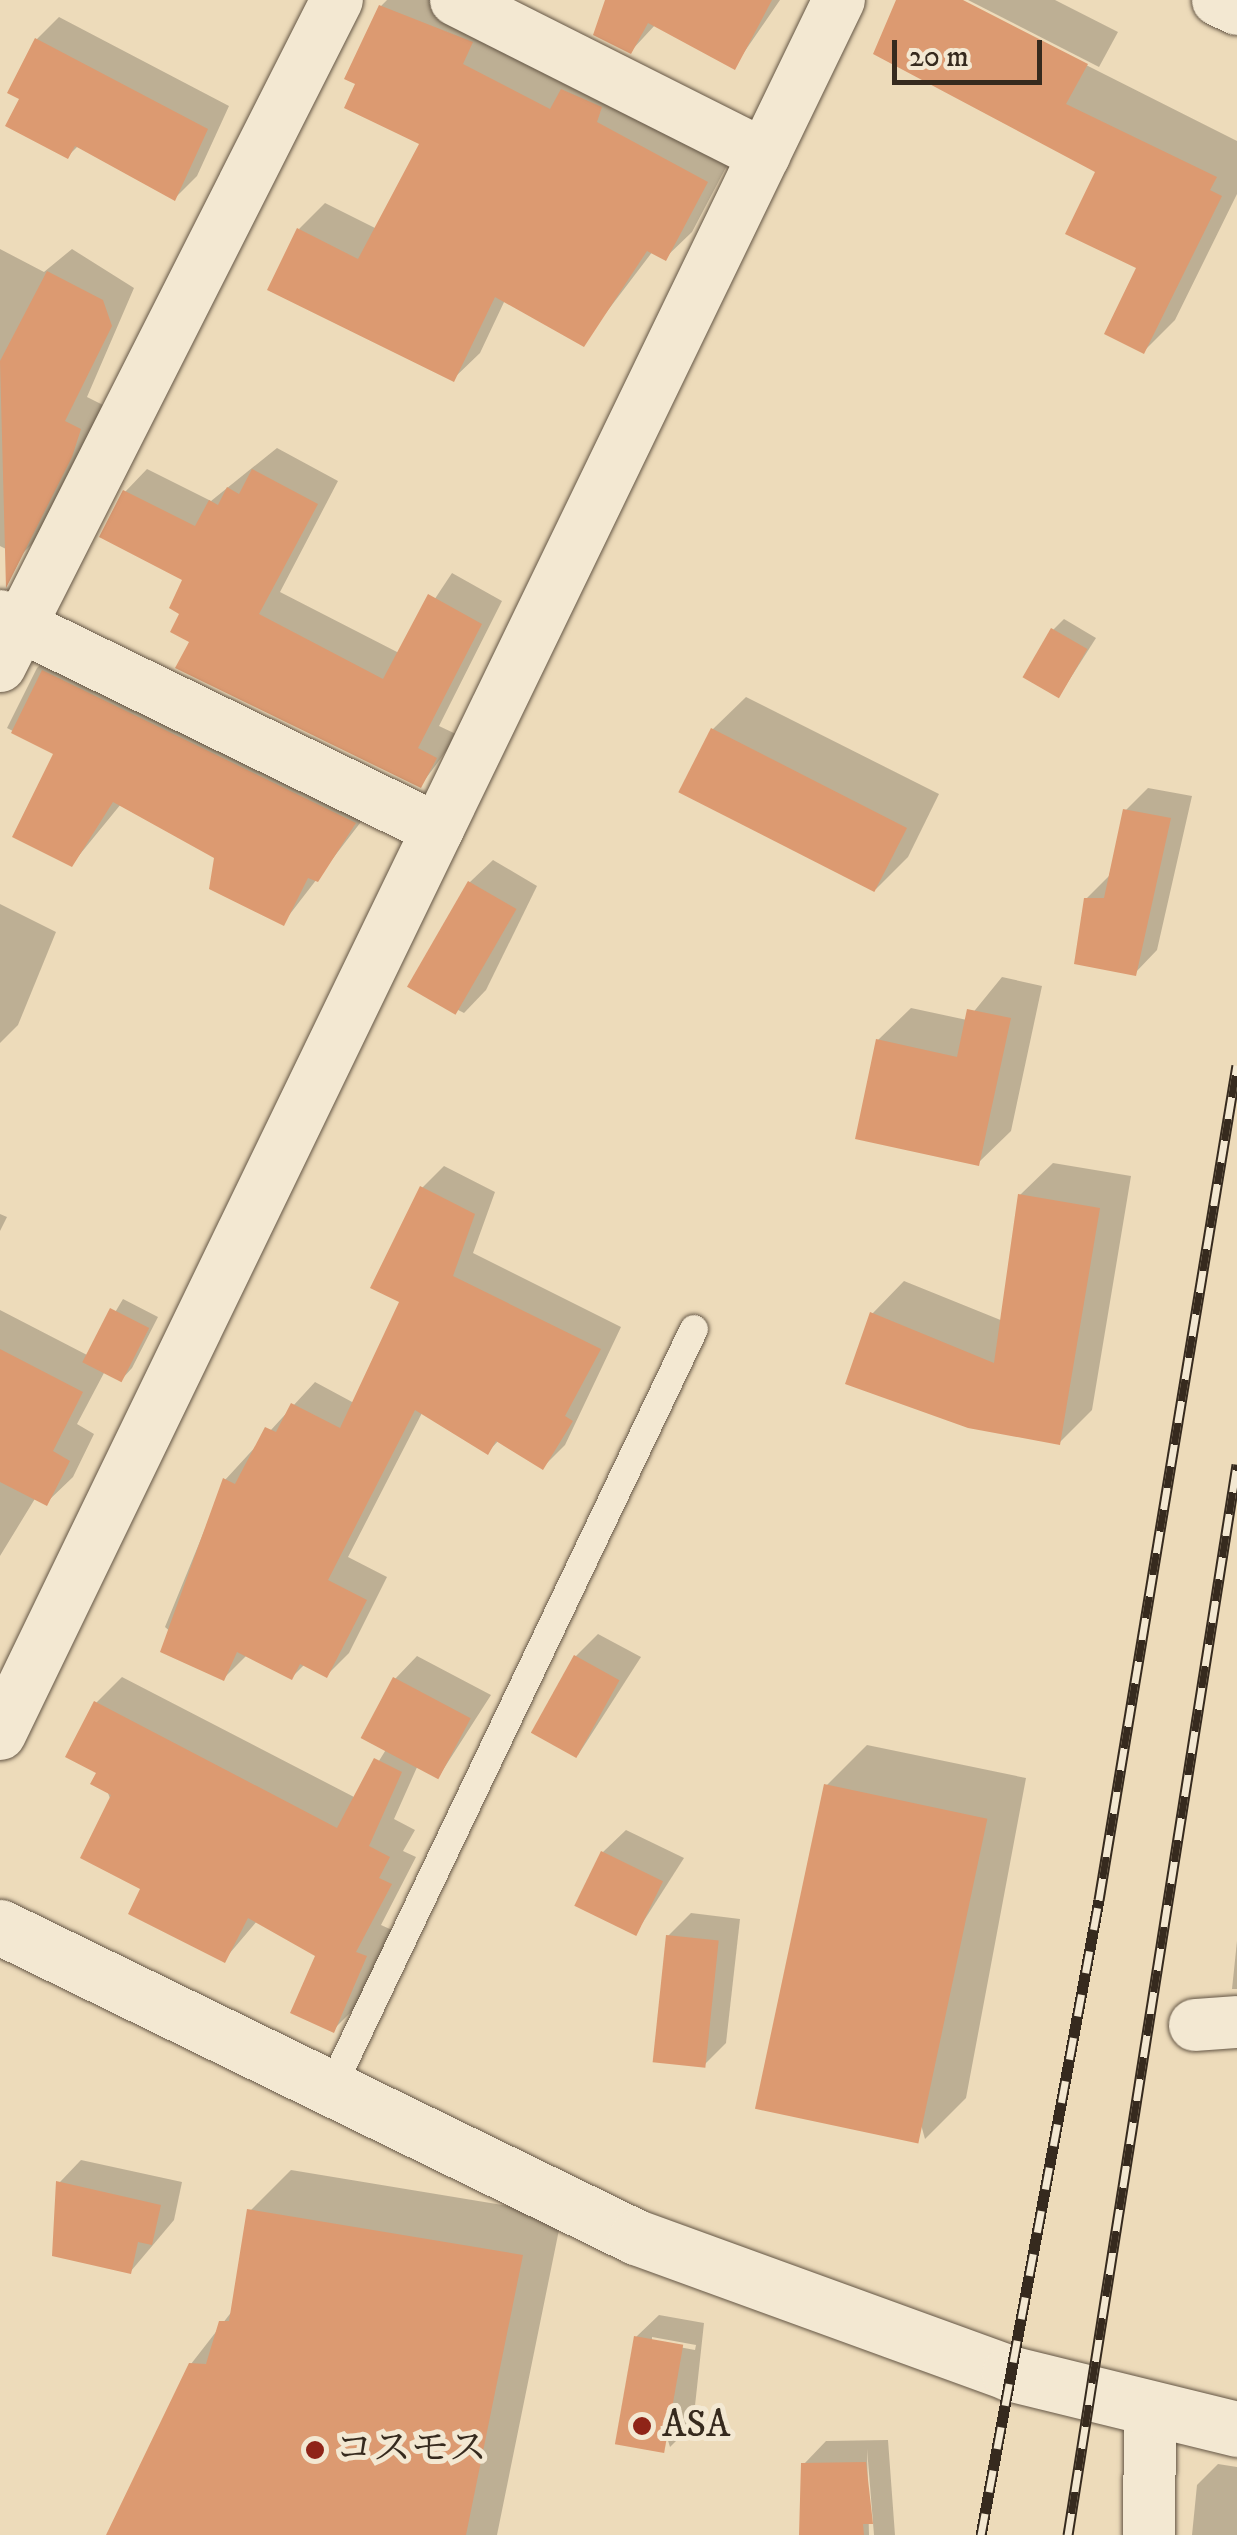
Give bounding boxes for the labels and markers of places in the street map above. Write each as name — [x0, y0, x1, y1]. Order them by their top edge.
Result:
place label: ASA — [662, 2403, 730, 2449]
marker: ASA — [631, 2415, 653, 2437]
place label: コスモス — [335, 2427, 487, 2473]
marker: コスモス — [304, 2439, 326, 2461]

